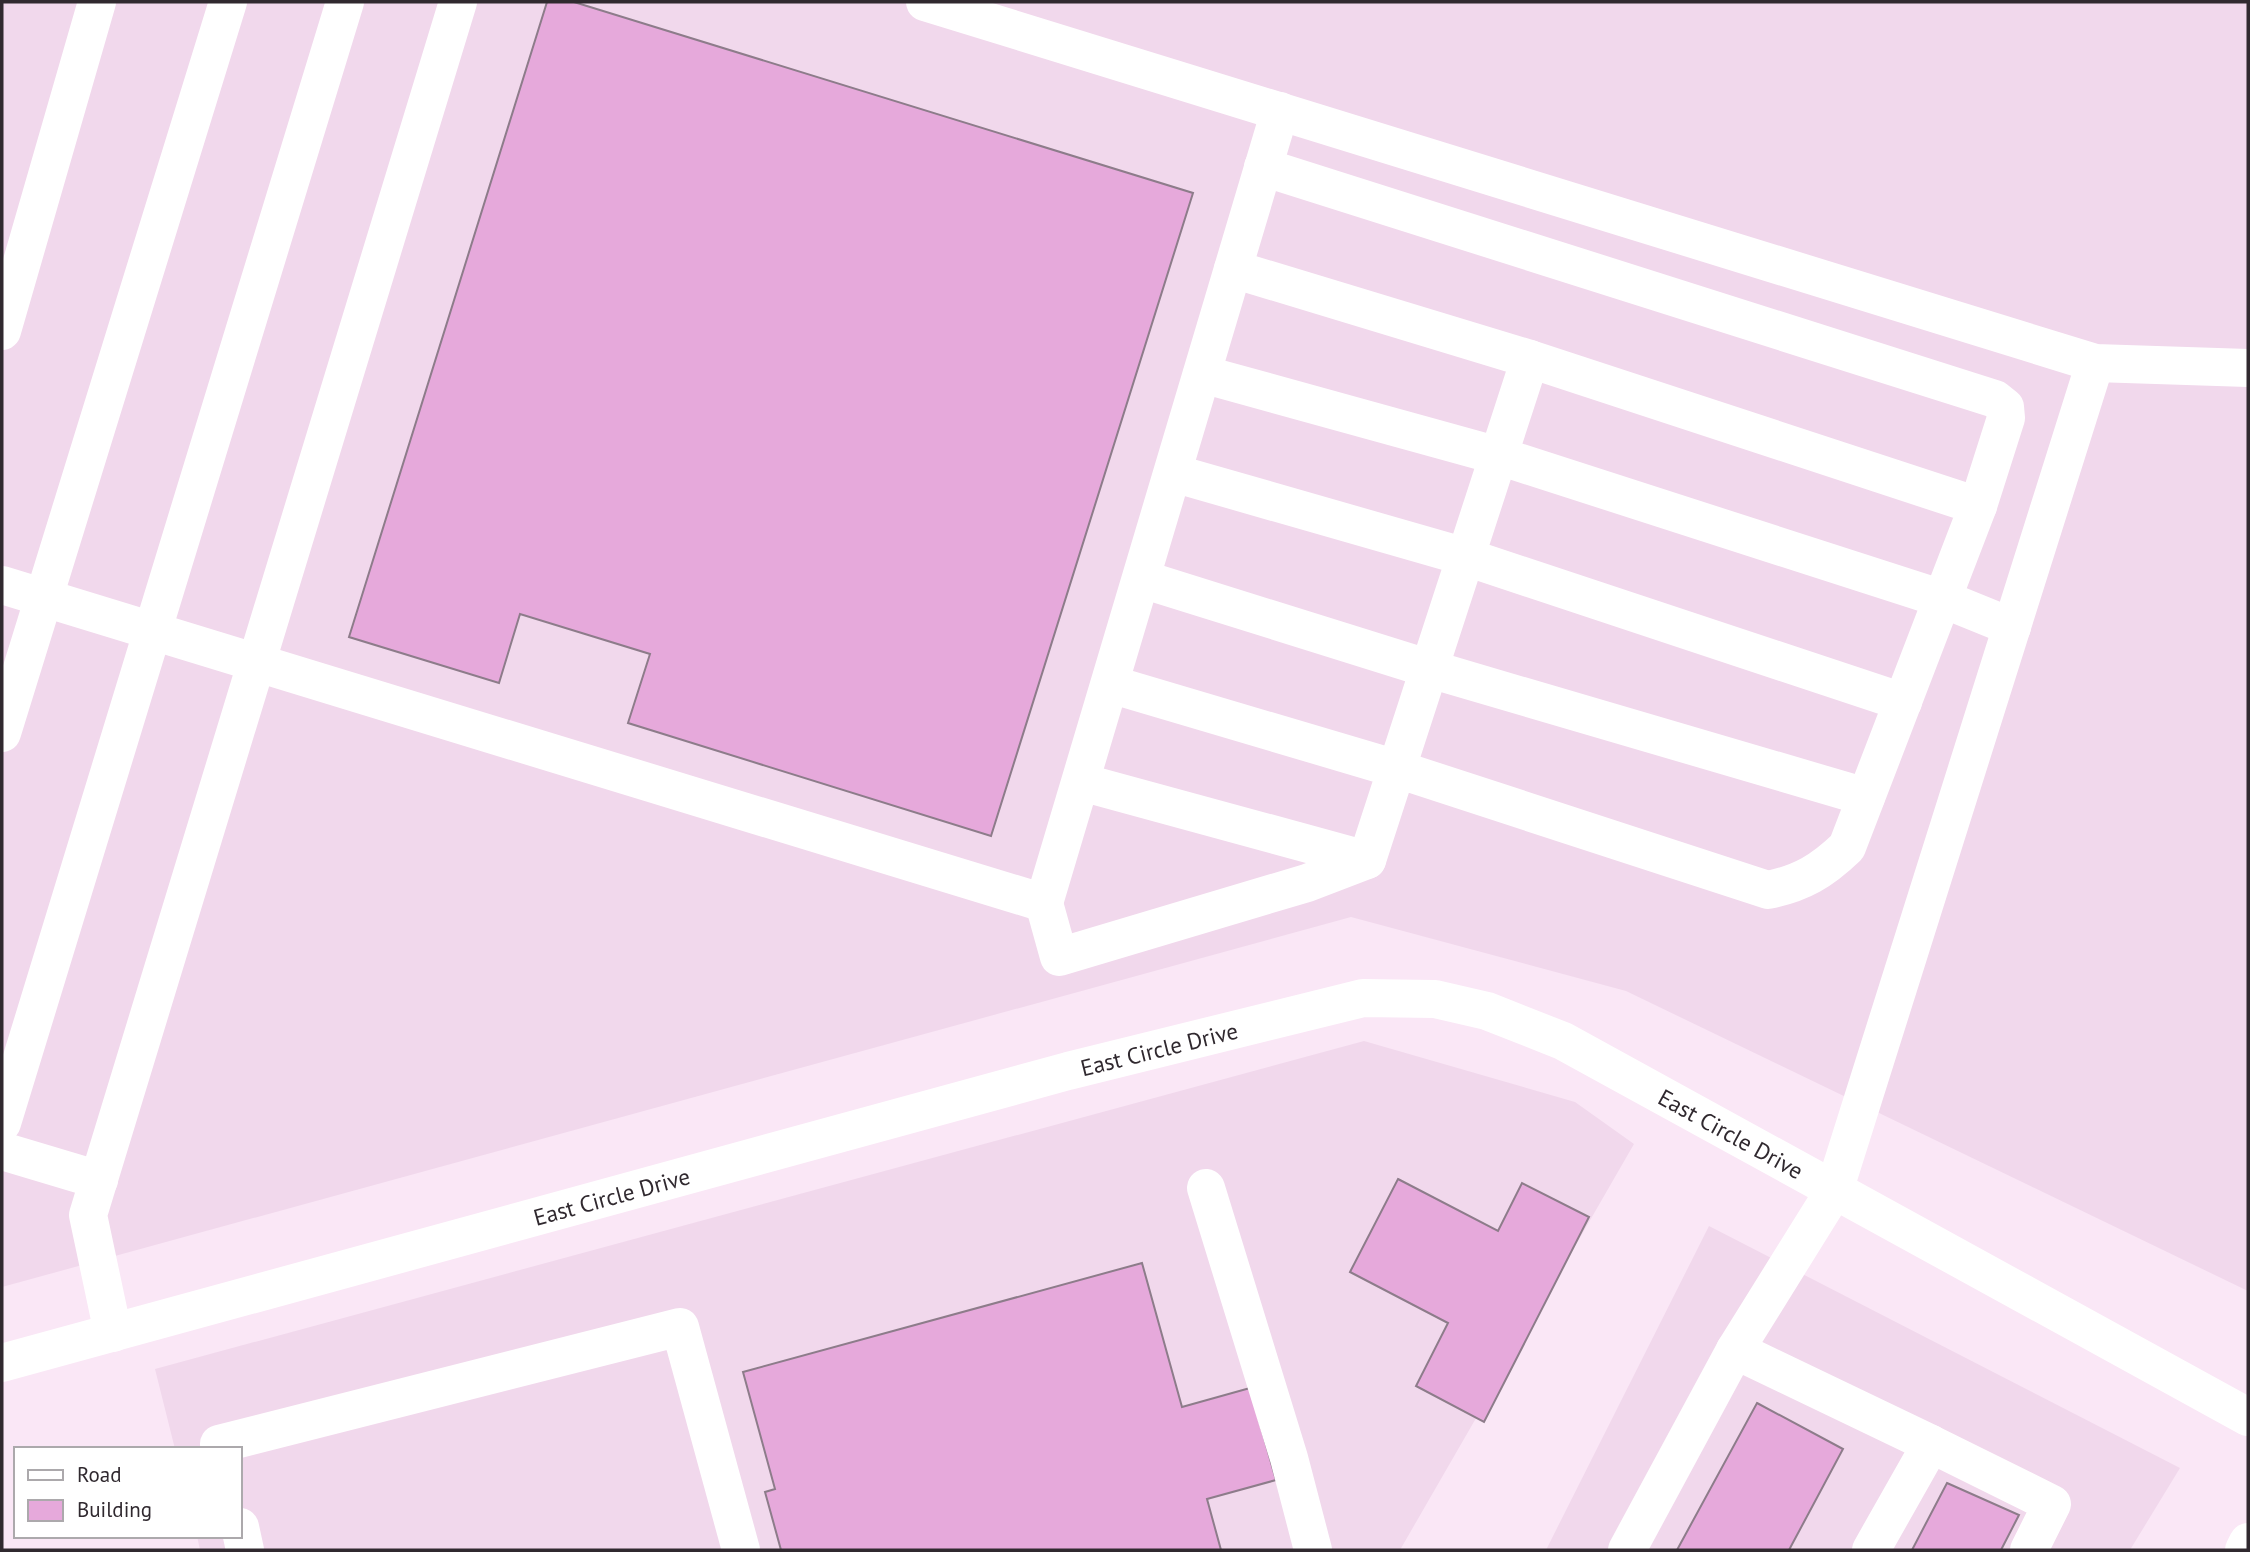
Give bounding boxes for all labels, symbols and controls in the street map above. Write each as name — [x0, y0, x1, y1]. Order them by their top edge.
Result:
street label: East Circle Drive — [1077, 1015, 1241, 1082]
street label: East Circle Drive — [1654, 1082, 1809, 1185]
street label: East Circle Drive — [530, 1161, 693, 1231]
legend — [14, 1447, 242, 1538]
text: Road — [77, 1461, 121, 1488]
text: Building — [77, 1496, 152, 1523]

